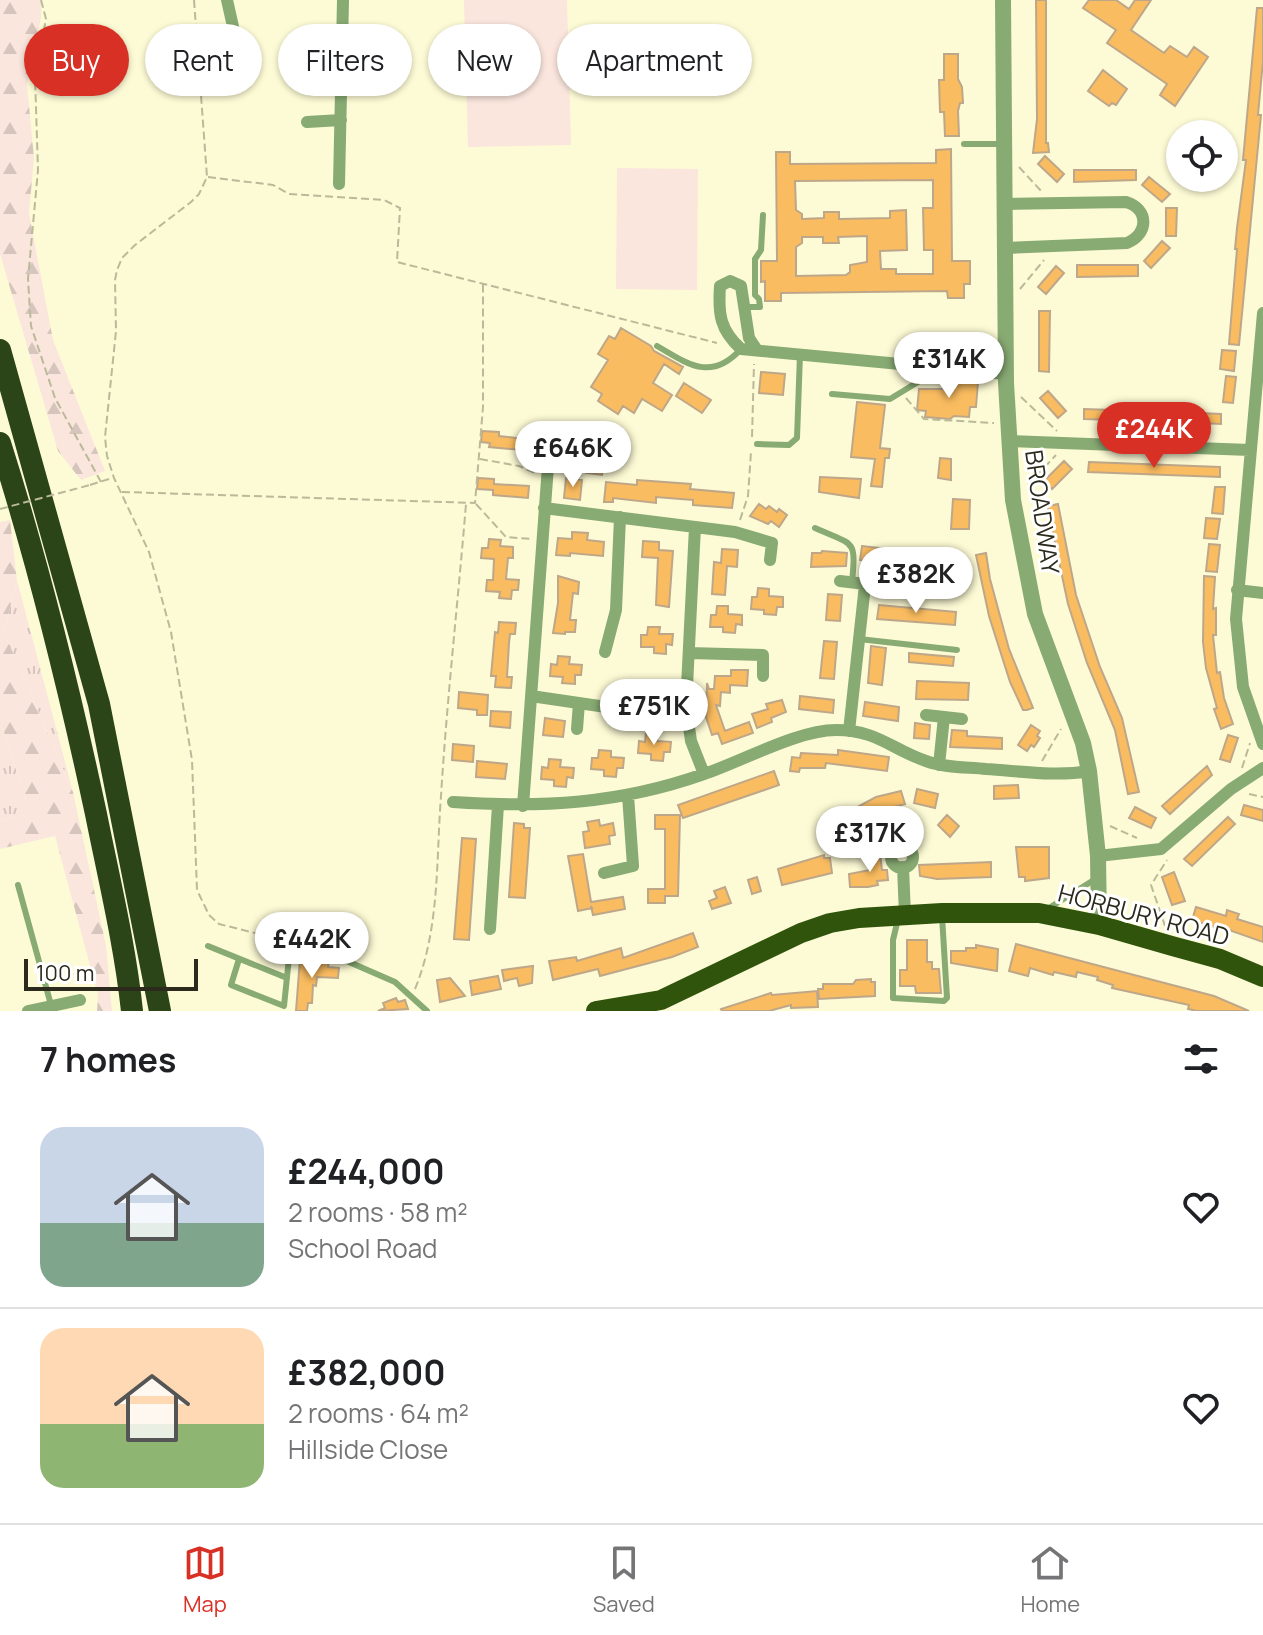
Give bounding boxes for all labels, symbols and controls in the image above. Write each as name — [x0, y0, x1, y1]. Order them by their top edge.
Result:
chip: Buy — [24, 24, 129, 96]
chip: Rent — [145, 24, 262, 96]
chip: Filters — [278, 24, 412, 96]
chip: New — [428, 24, 541, 96]
chip: Apartment — [557, 24, 752, 96]
map controls — [1166, 120, 1238, 192]
button: locate — [1166, 120, 1238, 192]
pin: £314K — [893, 332, 1005, 400]
text: £314K — [912, 340, 986, 376]
pin: £244K — [1098, 402, 1210, 470]
text: £244K — [1115, 410, 1193, 446]
pin: £646K — [517, 421, 629, 489]
text: £646K — [533, 429, 613, 465]
street label: BROADWAY — [1018, 448, 1068, 577]
pin: £382K — [860, 547, 972, 615]
text: £382K — [877, 555, 955, 591]
pin: £751K — [598, 679, 710, 747]
text: £751K — [618, 687, 690, 723]
pin: £317K — [814, 806, 926, 874]
text: £317K — [834, 814, 906, 850]
street label: HORBURY ROAD — [1055, 875, 1233, 953]
pin: £442K — [256, 912, 368, 980]
text: £442K — [273, 920, 351, 956]
scale bar — [24, 955, 198, 991]
text: 100 m — [36, 958, 94, 988]
text: 7 homes — [40, 1036, 176, 1082]
icon: filters — [1179, 1037, 1223, 1081]
text: £244,000 — [288, 1148, 445, 1194]
icon: home — [104, 1159, 200, 1255]
icon: heart — [1179, 1185, 1223, 1229]
text: 2 rooms · 58 m² — [288, 1194, 468, 1230]
text: School Road — [288, 1230, 438, 1266]
text: £382,000 — [288, 1349, 446, 1395]
icon: home — [104, 1360, 200, 1456]
icon: heart — [1179, 1386, 1223, 1430]
text: 2 rooms · 64 m² — [288, 1395, 469, 1431]
text: Hillside Close — [288, 1431, 448, 1467]
tab: Map — [183, 1541, 227, 1619]
tab: Saved — [593, 1541, 655, 1619]
tab: Home — [1021, 1541, 1080, 1619]

